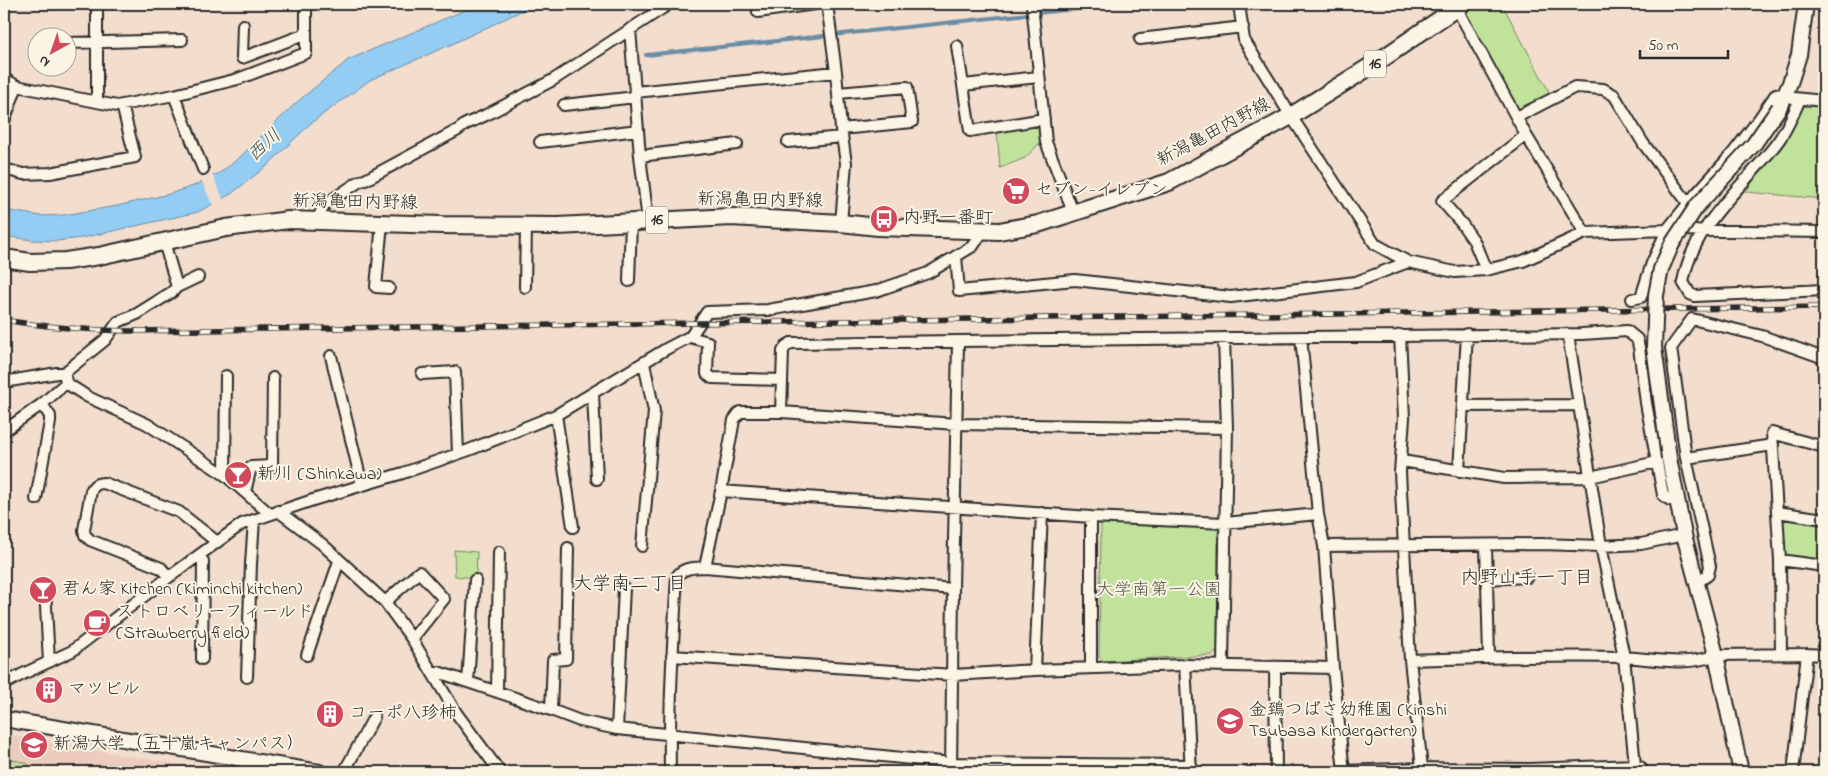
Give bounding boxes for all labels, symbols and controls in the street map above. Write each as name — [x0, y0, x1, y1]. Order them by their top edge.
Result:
north arrow — [28, 28, 78, 78]
scale bar — [1640, 28, 1728, 60]
text: 50 m — [1648, 35, 1679, 57]
text: N — [34, 50, 55, 72]
road number: 16 — [1364, 51, 1386, 78]
street label: 新潟亀田内野線 — [1152, 92, 1276, 174]
water label: 西川 — [242, 123, 288, 169]
supermarket icon: セブン-イレブン — [1001, 176, 1031, 206]
place label: セブン-イレブン — [1035, 178, 1168, 204]
street label: 新潟亀田内野線 — [697, 187, 823, 215]
street label: 新潟亀田内野線 — [292, 189, 418, 217]
bus stop icon: 内野一番町 — [869, 204, 899, 234]
road number: 16 — [646, 206, 668, 234]
place label: 内野一番町 — [903, 206, 993, 232]
bar icon: 新川 (Shinkawa) — [223, 460, 253, 490]
place label: 新川 (Shinkawa) — [257, 462, 382, 488]
district label: 内野山手一丁目 — [1460, 565, 1594, 592]
district label: 大学南二丁目 — [573, 571, 687, 598]
bar icon: 君ん家 Kitchen (Kiminchi kitchen) — [28, 575, 58, 605]
place label: 君ん家 Kitchen (Kiminchi kitchen) — [62, 577, 302, 603]
park label: 大学南第一公園 — [1096, 578, 1222, 604]
place label: ストロベリーフィールド (Strawberry field) — [116, 600, 314, 647]
cafe icon: ストロベリーフィールド (Strawberry field) — [82, 608, 112, 638]
building icon: マツビル — [34, 675, 64, 705]
place label: マツビル — [68, 677, 140, 703]
place label: 金鵄つばさ幼稚園 (Kinshi Tsubasa Kindergarten) — [1249, 698, 1447, 746]
building icon: コーポ八珍柿 — [315, 699, 345, 729]
place label: コーポ八珍柿 — [349, 701, 457, 727]
school or university icon: 金鵄つばさ幼稚園 (Kinshi Tsubasa Kindergarten) — [1215, 706, 1245, 736]
school or university icon: 新潟大学（五十嵐キャンパス） — [19, 730, 49, 760]
place label: 新潟大学（五十嵐キャンパス） — [53, 732, 304, 758]

